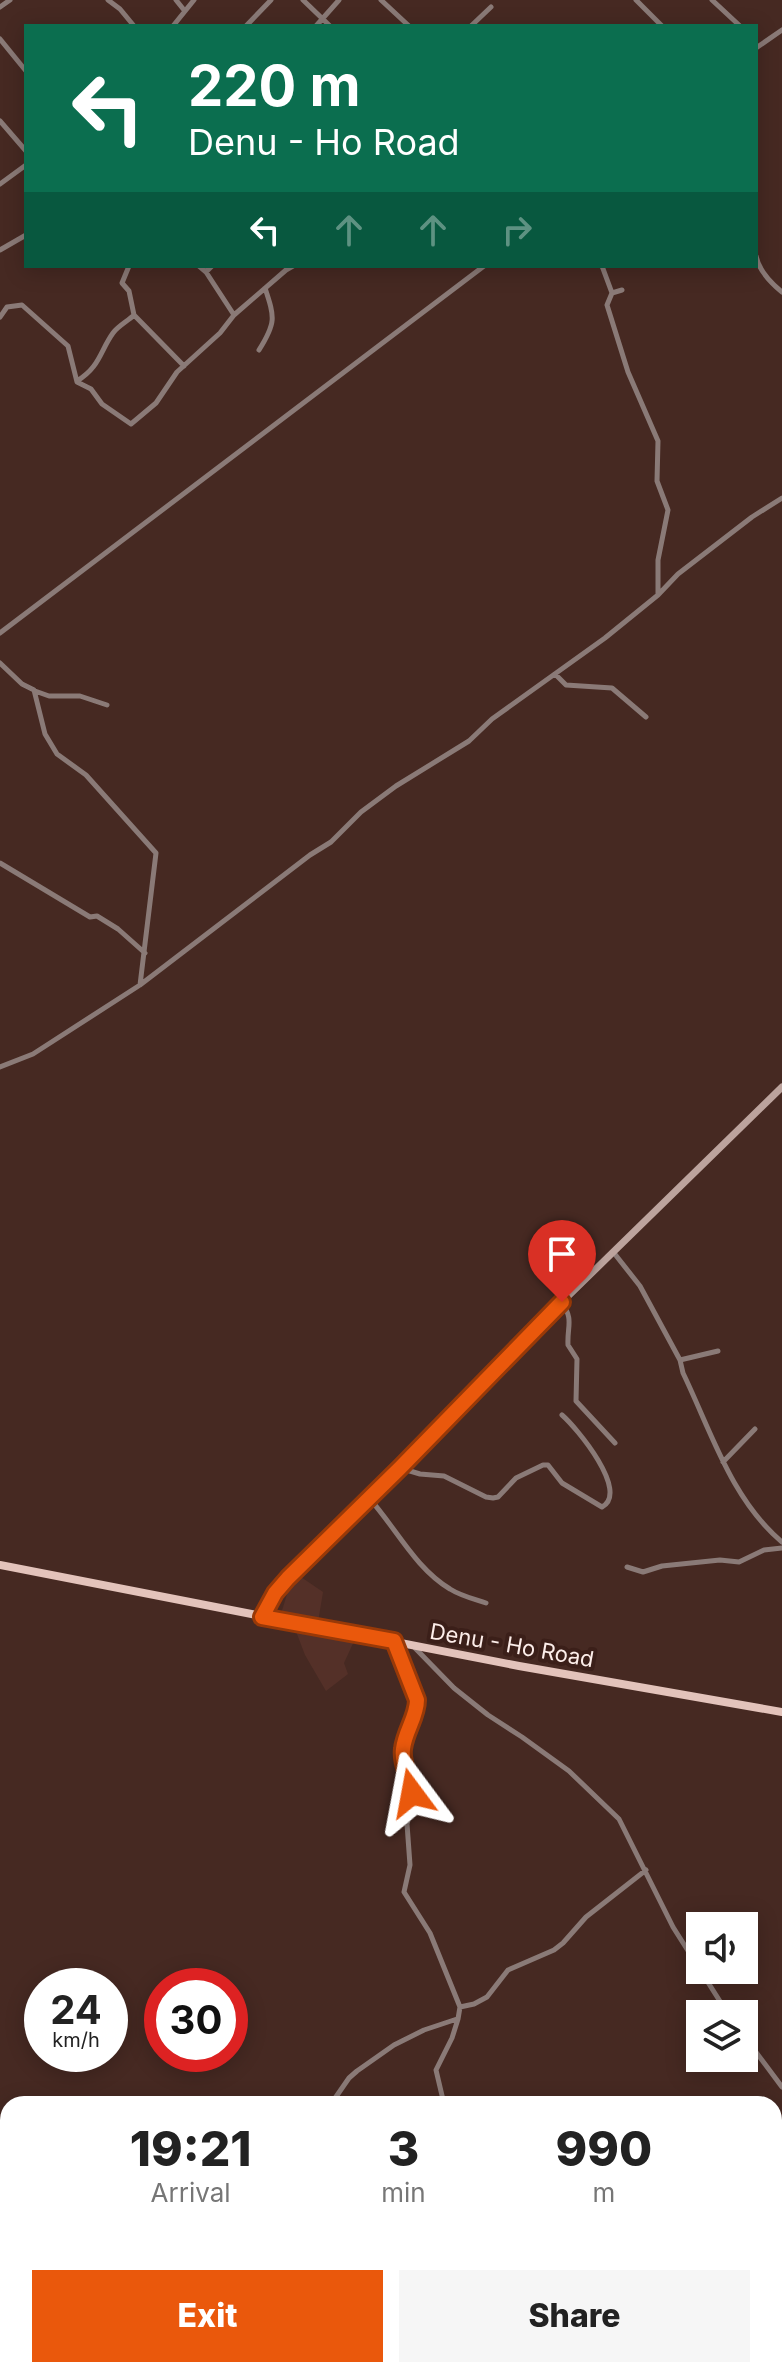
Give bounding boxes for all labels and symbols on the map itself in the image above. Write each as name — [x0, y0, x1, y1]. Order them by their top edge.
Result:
pin — [528, 1220, 596, 1302]
street label: Denu - Ho Road — [428, 1618, 596, 1672]
position arrow — [370, 1751, 454, 1835]
speed limit sign: 30 — [144, 1968, 248, 2072]

